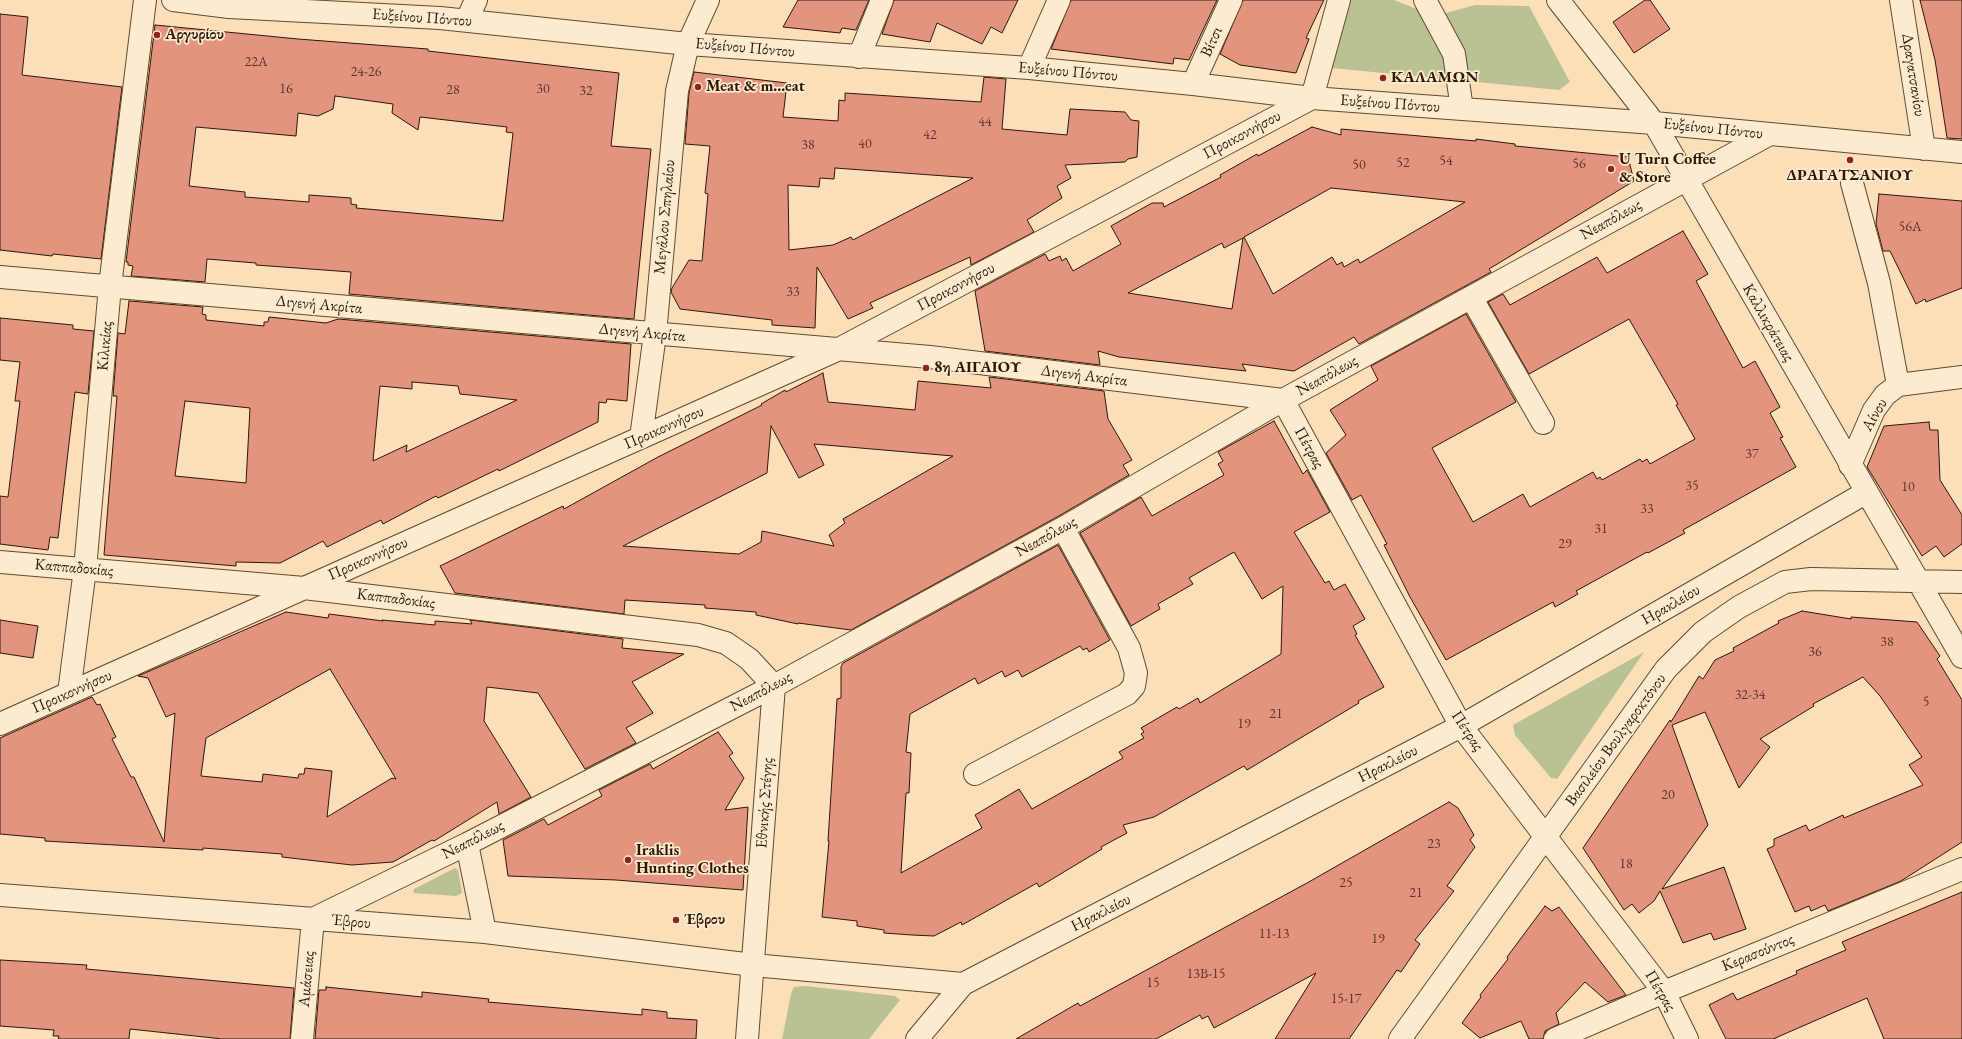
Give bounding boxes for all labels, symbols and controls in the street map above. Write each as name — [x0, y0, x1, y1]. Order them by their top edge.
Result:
street label: Ευξείνου Πόντου — [371, 5, 473, 31]
street label: Βίτσι — [1197, 24, 1227, 60]
place label: Αργυρίου — [165, 25, 224, 45]
marker: Αργυρίου — [152, 30, 162, 40]
street label: Δραγατσανίου — [1897, 32, 1929, 118]
street label: Ευξείνου Πόντου — [694, 34, 796, 62]
house number: 22A — [244, 54, 268, 70]
street label: Ευξείνου Πόντου — [1017, 58, 1119, 86]
house number: 24-26 — [351, 64, 381, 80]
place label: ΚΑΛΑΜΩΝ — [1391, 68, 1478, 88]
marker: ΚΑΛΑΜΩΝ — [1378, 73, 1388, 83]
place label: Meat & m...eat — [706, 77, 805, 97]
house number: 16 — [279, 81, 293, 97]
house number: 30 — [536, 81, 550, 97]
house number: 28 — [446, 82, 460, 98]
marker: Meat & m...eat — [693, 82, 703, 92]
house number: 32 — [579, 83, 593, 99]
street label: Ευξείνου Πόντου — [1339, 91, 1441, 117]
street label: Προικοννήσου — [1200, 106, 1284, 164]
house number: 44 — [978, 114, 992, 130]
street label: Ευξείνου Πόντου — [1662, 114, 1764, 144]
house number: 42 — [923, 127, 937, 143]
house number: 40 — [858, 136, 872, 152]
house number: 38 — [801, 137, 815, 153]
place label: U Turn Coffee & Store — [1619, 150, 1716, 188]
house number: 54 — [1439, 153, 1453, 169]
house number: 52 — [1396, 155, 1410, 171]
marker: ΔΡΑΓΑΤΣΑΝΙΟΥ — [1845, 155, 1855, 165]
house number: 56 — [1572, 156, 1586, 172]
house number: 50 — [1352, 157, 1366, 173]
street label: Μεγάλου Σπηλαίου — [650, 159, 680, 275]
marker: U Turn Coffee & Store — [1606, 164, 1616, 174]
place label: ΔΡΑΓΑΤΣΑΝΙΟΥ — [1787, 166, 1913, 186]
street label: Νεαπόλεως — [1577, 195, 1645, 245]
house number: 56A — [1898, 219, 1922, 235]
street label: Προικοννήσου — [914, 258, 998, 316]
street label: Καλλικράτειας — [1738, 281, 1798, 365]
house number: 33 — [786, 284, 800, 300]
street label: Διγενή Ακρίτα — [275, 292, 363, 318]
street label: Κιλικίας — [93, 320, 117, 372]
street label: Διγενή Ακρίτα — [598, 320, 686, 346]
street label: Νεαπόλεως — [1293, 351, 1361, 401]
place label: 8η ΑΙΓΑΙΟΥ — [934, 358, 1022, 378]
street label: Διγενή Ακρίτα — [1040, 361, 1128, 391]
marker: 8η ΑΙΓΑΙΟΥ — [921, 363, 931, 373]
street label: Αίνου — [1858, 395, 1892, 435]
street label: Προικοννήσου — [621, 402, 707, 454]
street label: Πέτρας — [1290, 424, 1328, 472]
house number: 37 — [1745, 446, 1759, 462]
house number: 35 — [1685, 478, 1699, 494]
house number: 10 — [1901, 479, 1915, 495]
house number: 33 — [1640, 501, 1654, 517]
street label: Νεαπόλεως — [1012, 512, 1080, 562]
house number: 31 — [1594, 521, 1608, 537]
street label: Προικοννήσου — [325, 533, 411, 585]
house number: 29 — [1558, 536, 1572, 552]
street label: Καππαδοκίας — [34, 555, 114, 581]
street label: Ηρακλείου — [1638, 581, 1704, 629]
street label: Καππαδοκίας — [356, 585, 436, 613]
house number: 38 — [1880, 634, 1894, 650]
house number: 36 — [1808, 644, 1822, 660]
street label: Προικοννήσου — [29, 666, 115, 718]
street label: Νεαπόλεως — [727, 668, 795, 716]
street label: Βασιλείου Βουλγαροκτόνου — [1561, 670, 1671, 810]
house number: 32-34 — [1735, 687, 1765, 703]
house number: 5 — [1923, 694, 1929, 710]
house number: 21 — [1269, 706, 1283, 722]
street label: Πέτρας — [1447, 707, 1487, 755]
house number: 19 — [1237, 716, 1251, 732]
street label: Ηρακλείου — [1355, 741, 1421, 787]
street label: Εθνικής Στέγης — [752, 757, 778, 849]
house number: 20 — [1661, 787, 1675, 803]
street label: Νεαπόλεως — [439, 816, 507, 864]
house number: 23 — [1427, 836, 1441, 852]
place label: Iraklis Hunting Clothes — [636, 841, 749, 879]
marker: Iraklis Hunting Clothes — [623, 855, 633, 865]
house number: 18 — [1619, 856, 1633, 872]
house number: 25 — [1339, 875, 1353, 891]
house number: 21 — [1409, 885, 1423, 901]
street label: Ηρακλείου — [1068, 890, 1134, 936]
place label: Έβρου — [684, 910, 725, 930]
street label: Έβρου — [330, 911, 372, 933]
marker: Έβρου — [671, 915, 681, 925]
house number: 11-13 — [1259, 926, 1289, 942]
street label: Κερασούντος — [1719, 930, 1797, 976]
house number: 19 — [1371, 931, 1385, 947]
street label: Αμάσειας — [295, 950, 319, 1008]
house number: 13Β-15 — [1187, 966, 1225, 982]
street label: Πέτρας — [1640, 967, 1680, 1015]
house number: 15 — [1146, 975, 1160, 991]
house number: 15-17 — [1331, 991, 1361, 1007]

